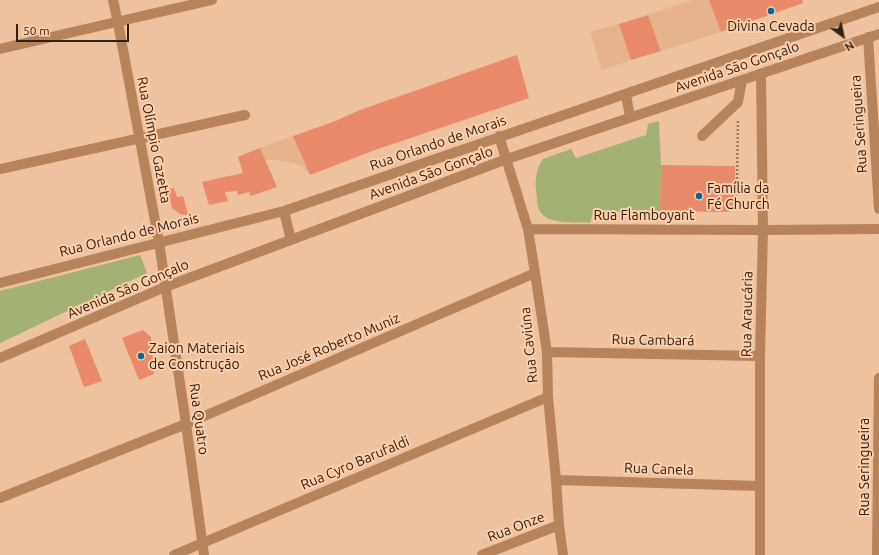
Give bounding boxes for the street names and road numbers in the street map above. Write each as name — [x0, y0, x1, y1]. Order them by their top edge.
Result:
street label: Avenida São Gonçalo — [673, 38, 801, 96]
street label: Rua Seringueira — [847, 74, 871, 174]
street label: Rua Olímpio Gazetta — [133, 75, 175, 205]
street label: Rua Orlando de Morais — [368, 112, 508, 174]
street label: Avenida São Gonçalo — [367, 143, 495, 203]
street label: Rua Flamboyant — [593, 207, 695, 223]
street label: Rua Orlando de Morais — [57, 210, 201, 260]
street label: Avenida São Gonçalo — [65, 256, 191, 322]
street label: Rua Araucária — [738, 271, 756, 357]
street label: Rua Caviúna — [517, 306, 541, 384]
street label: Rua José Roberto Muniz — [256, 310, 402, 384]
street label: Rua Cambará — [611, 331, 695, 349]
street label: Rua Quatro — [186, 382, 212, 456]
street label: Rua Seringueira — [856, 418, 872, 516]
street label: Rua Cyro Barufaldi — [298, 433, 412, 493]
street label: Rua Canela — [624, 459, 694, 479]
street label: Rua Onze — [485, 508, 547, 546]

